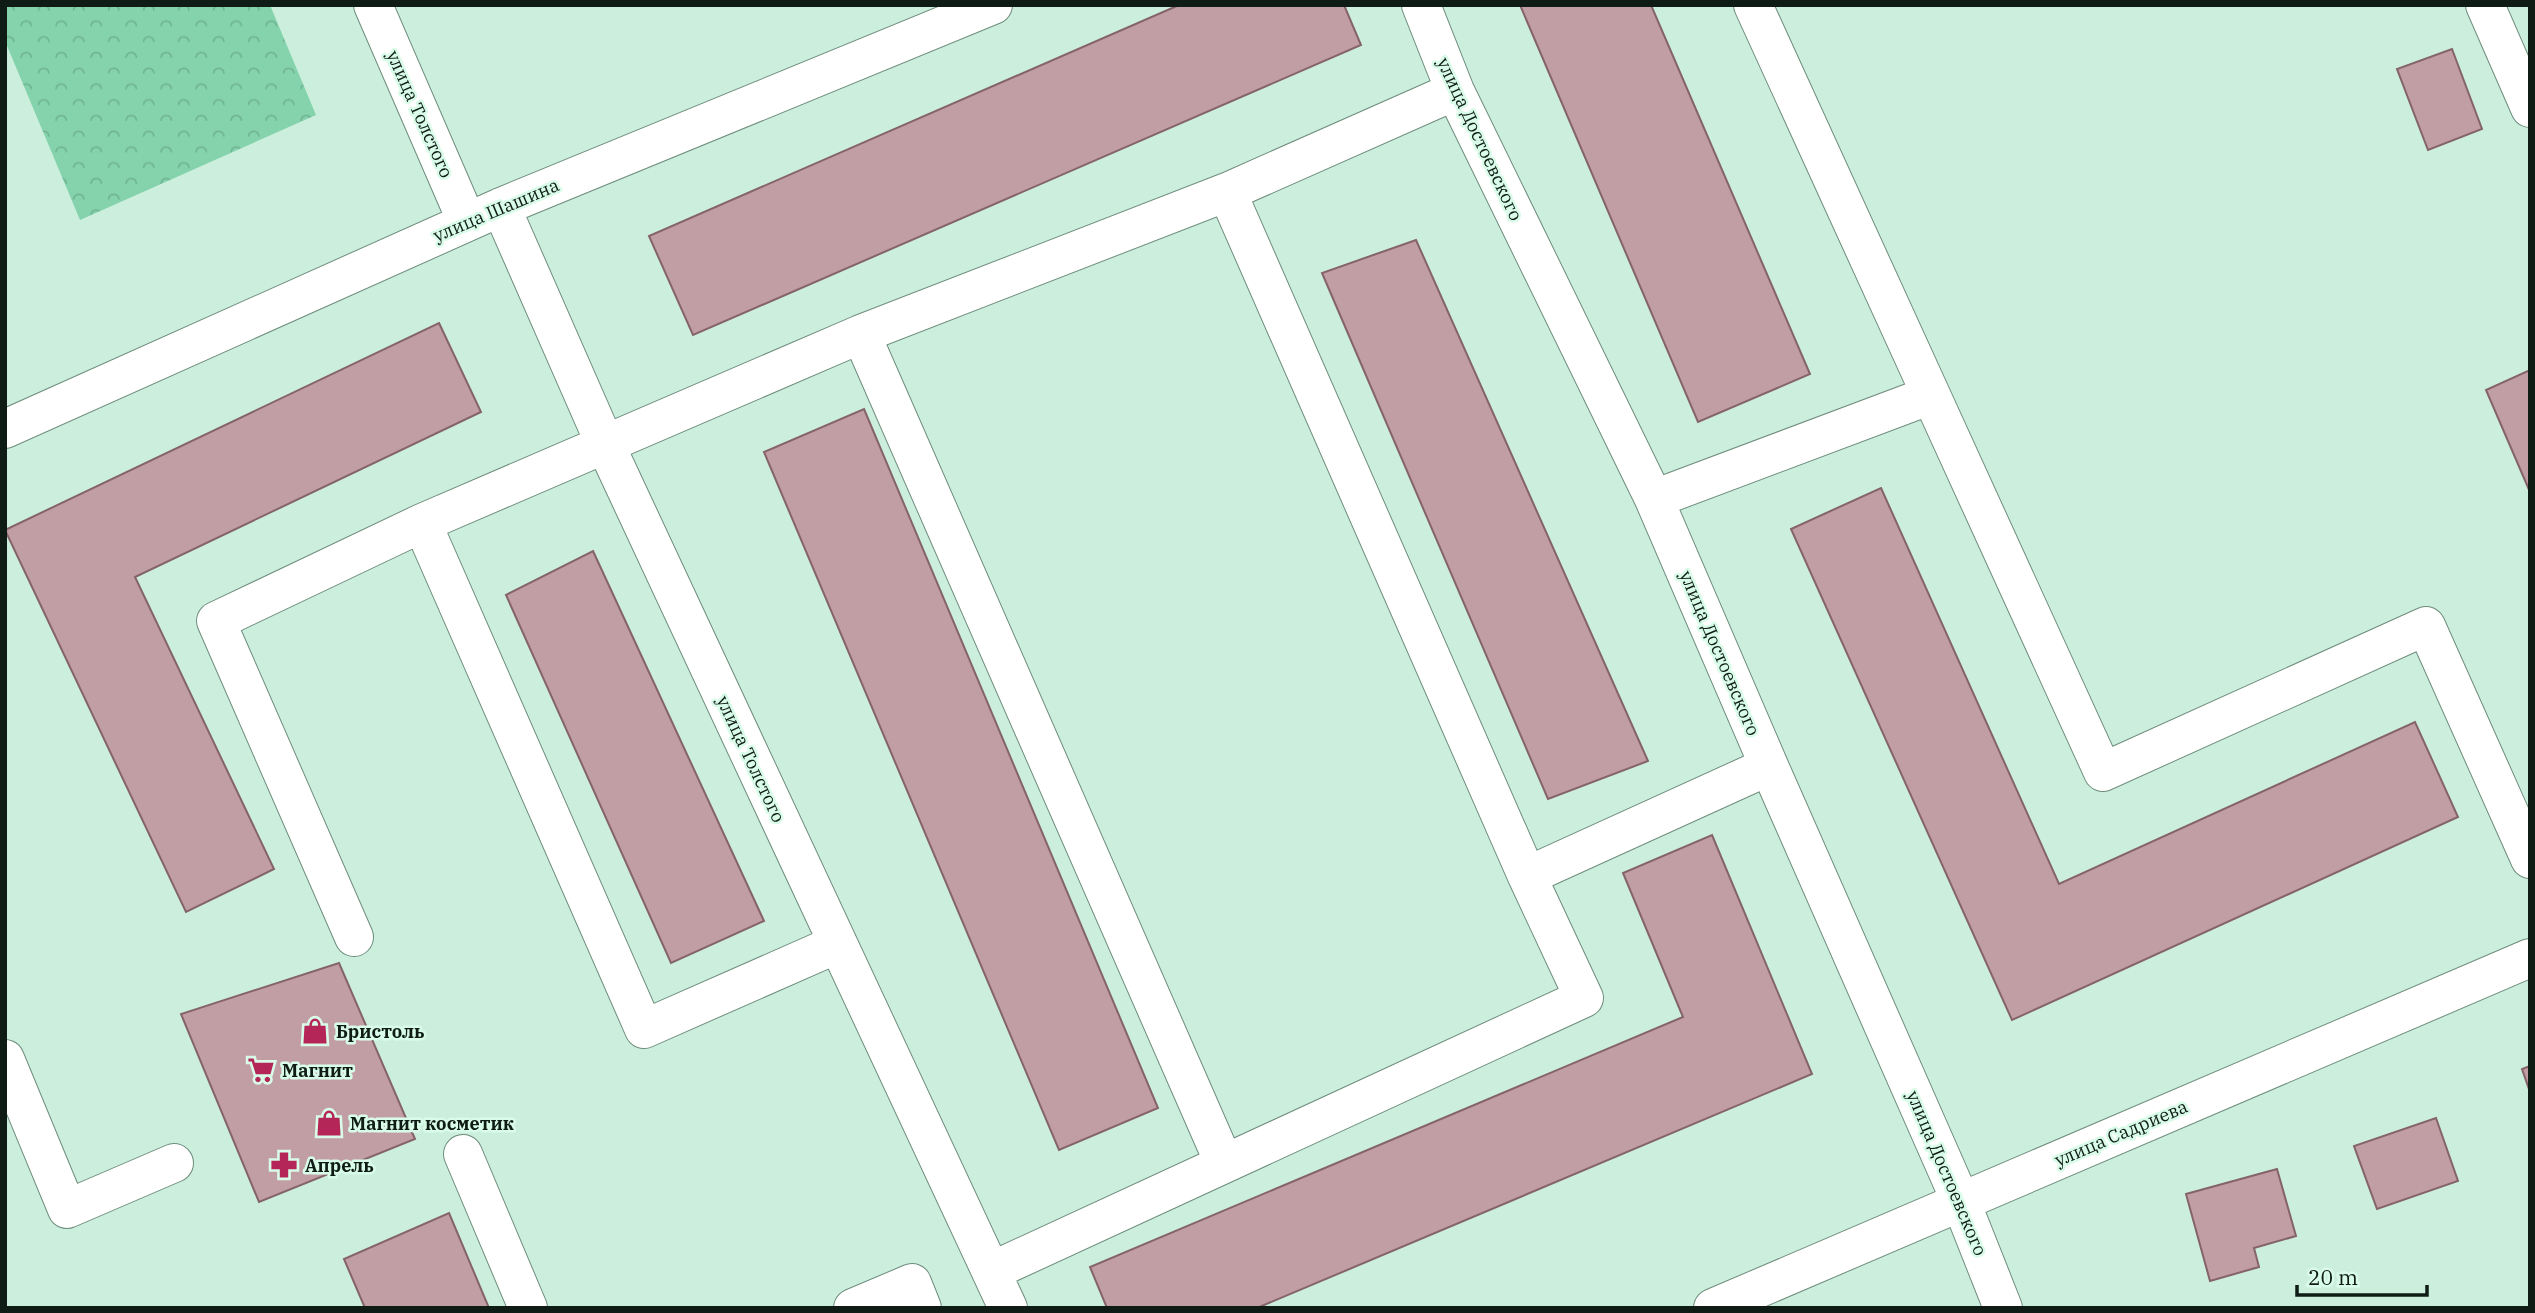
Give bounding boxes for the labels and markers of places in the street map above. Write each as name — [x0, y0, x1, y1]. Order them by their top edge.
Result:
shop icon: Бристоль — [300, 1016, 330, 1046]
place label: Бристоль — [336, 1020, 424, 1043]
supermarket icon: Магнит — [246, 1055, 276, 1085]
place label: Магнит — [282, 1059, 353, 1082]
shop icon: Магнит косметик — [314, 1108, 344, 1138]
place label: Магнит косметик — [350, 1112, 514, 1135]
pharmacy icon: Апрель — [269, 1150, 299, 1180]
place label: Апрель — [305, 1154, 374, 1177]

